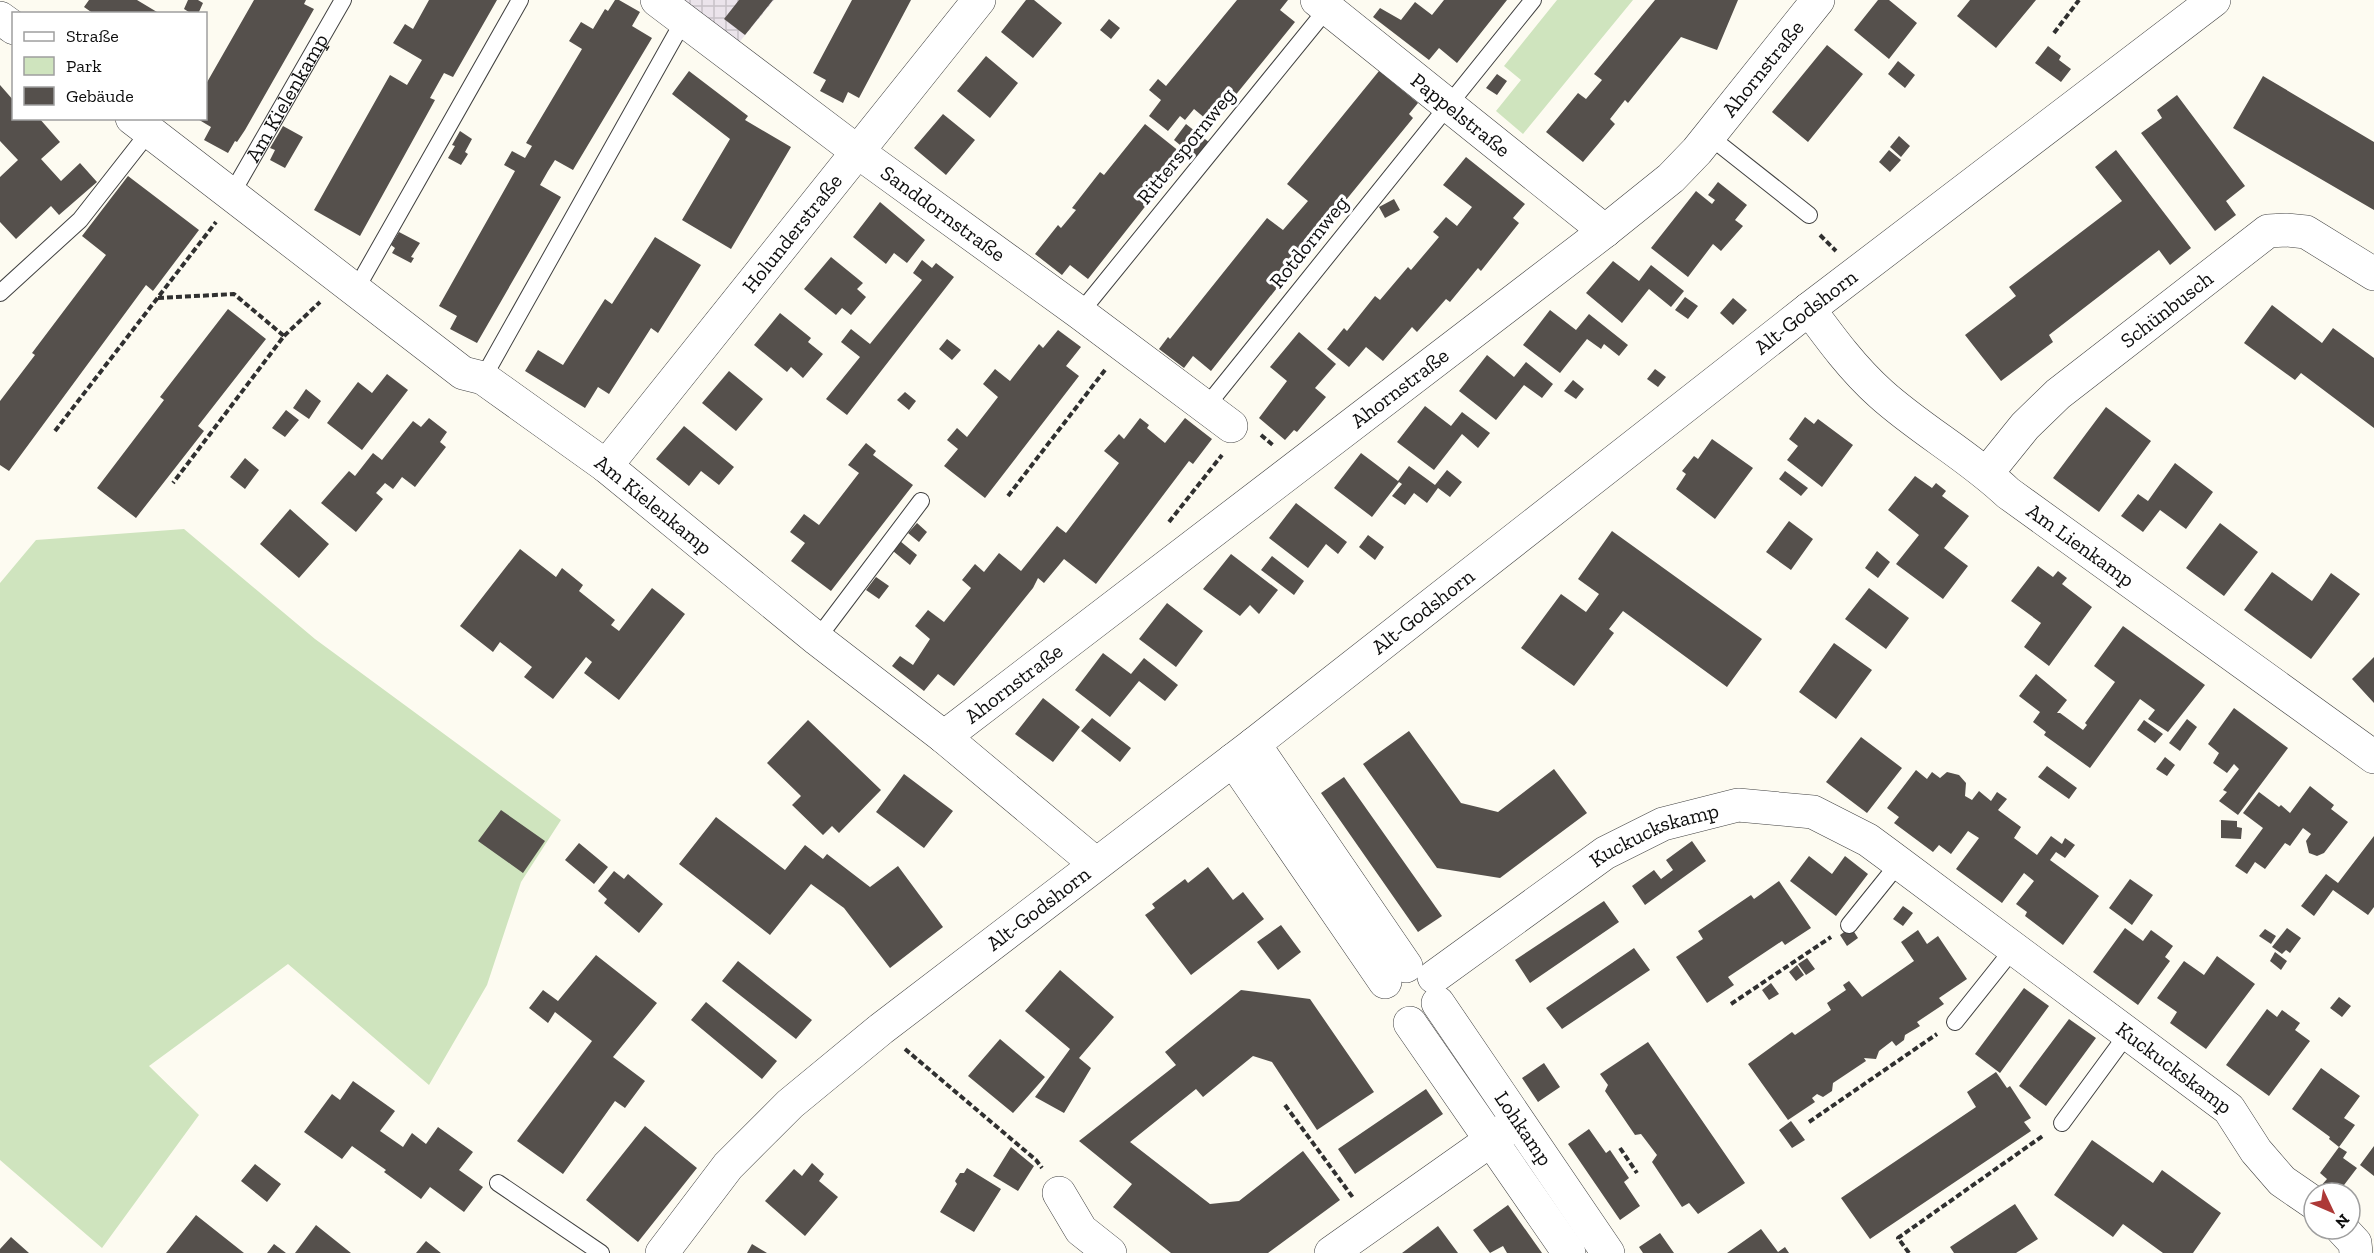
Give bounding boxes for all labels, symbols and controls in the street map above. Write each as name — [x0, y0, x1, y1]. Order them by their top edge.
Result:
legend — [12, 12, 207, 120]
street label: Ahornstraße — [1716, 15, 1809, 122]
text: Straße — [66, 25, 119, 47]
street label: Am Kielenkamp — [240, 29, 333, 166]
text: Park — [66, 55, 102, 77]
street label: Pappelstraße — [1406, 67, 1516, 162]
street label: Ritterspornweg — [1131, 82, 1240, 209]
text: Gebäude — [66, 85, 134, 107]
street label: Sanddornstraße — [876, 160, 1011, 267]
street label: Holunderstraße — [737, 168, 847, 298]
street label: Rotdornweg — [1264, 190, 1354, 293]
street label: Alt-Godshorn — [1749, 264, 1862, 359]
street label: Schünbusch — [2115, 265, 2218, 353]
street label: Ahornstraße — [1346, 342, 1453, 433]
street label: Am Kielenkamp — [590, 449, 717, 560]
street label: Am Lienkamp — [2022, 498, 2139, 592]
street label: Alt-Godshorn — [1366, 563, 1479, 659]
street label: Ahornstraße — [960, 638, 1068, 728]
street label: Kuckuckskamp — [1584, 797, 1721, 872]
street label: Alt-Godshorn — [981, 861, 1095, 956]
street label: Kuckuckskamp — [2111, 1016, 2237, 1119]
street label: Lohkamp — [1490, 1086, 1558, 1170]
north arrow — [2302, 1181, 2362, 1241]
text: N — [2331, 1210, 2353, 1232]

